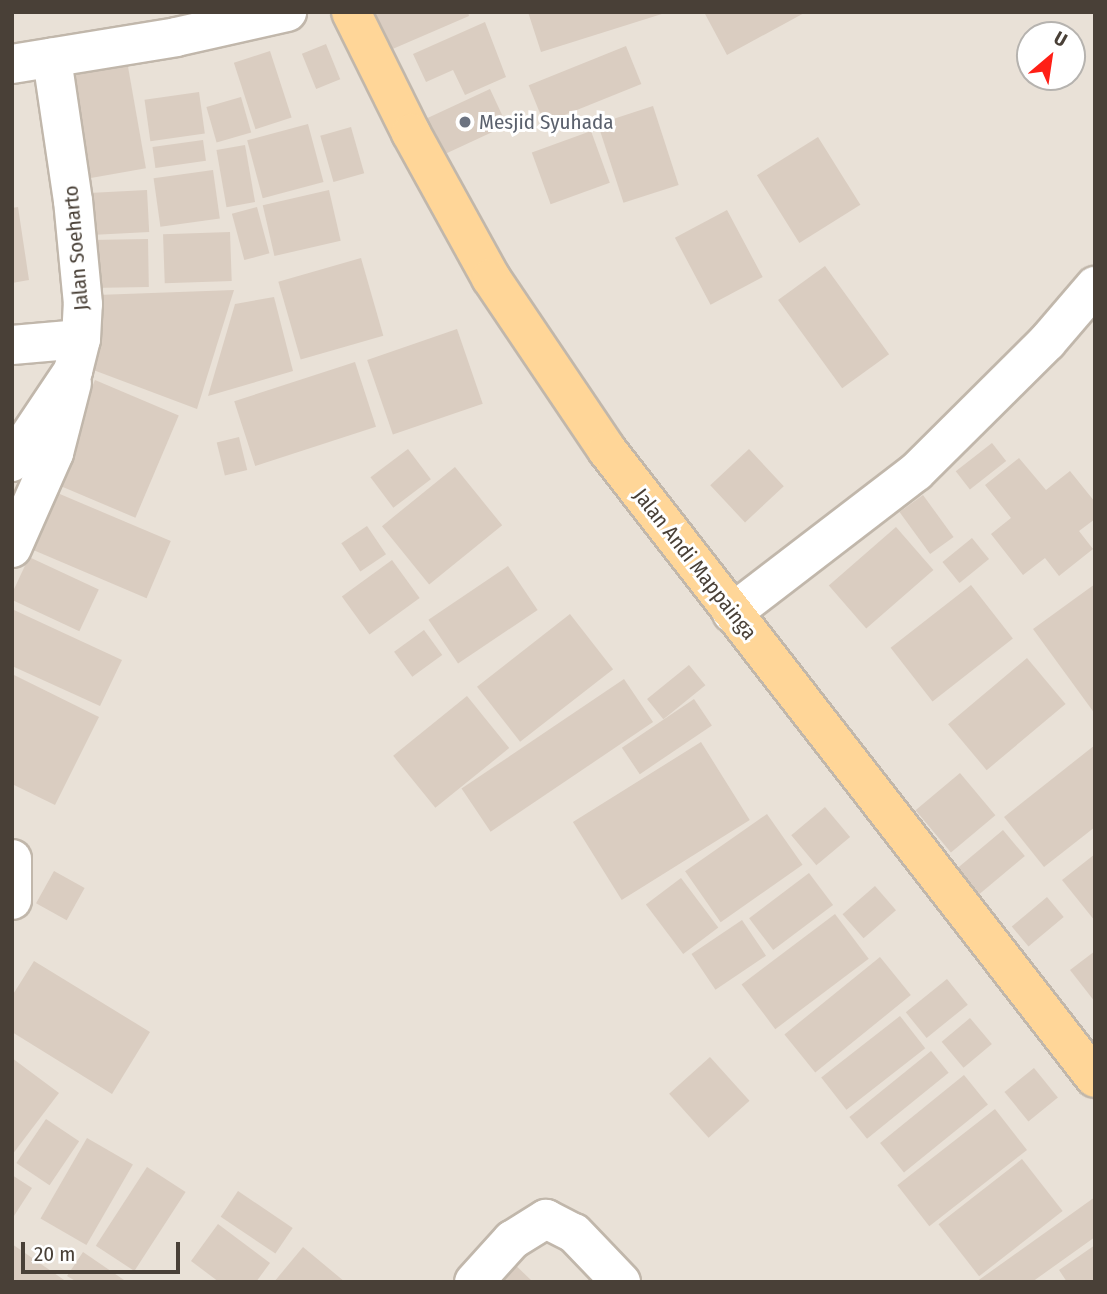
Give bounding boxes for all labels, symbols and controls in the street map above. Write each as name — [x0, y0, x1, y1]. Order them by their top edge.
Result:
north arrow — [1016, 21, 1086, 91]
text: U — [1050, 26, 1071, 52]
place label: Mesjid Syuhada — [479, 109, 614, 135]
marker: Mesjid Syuhada — [457, 114, 473, 130]
street label: Jalan Soeharto — [58, 184, 94, 312]
street label: Jalan Andi Mappainga — [628, 483, 762, 645]
scale bar — [24, 1228, 184, 1272]
text: 20 m — [34, 1241, 75, 1267]

